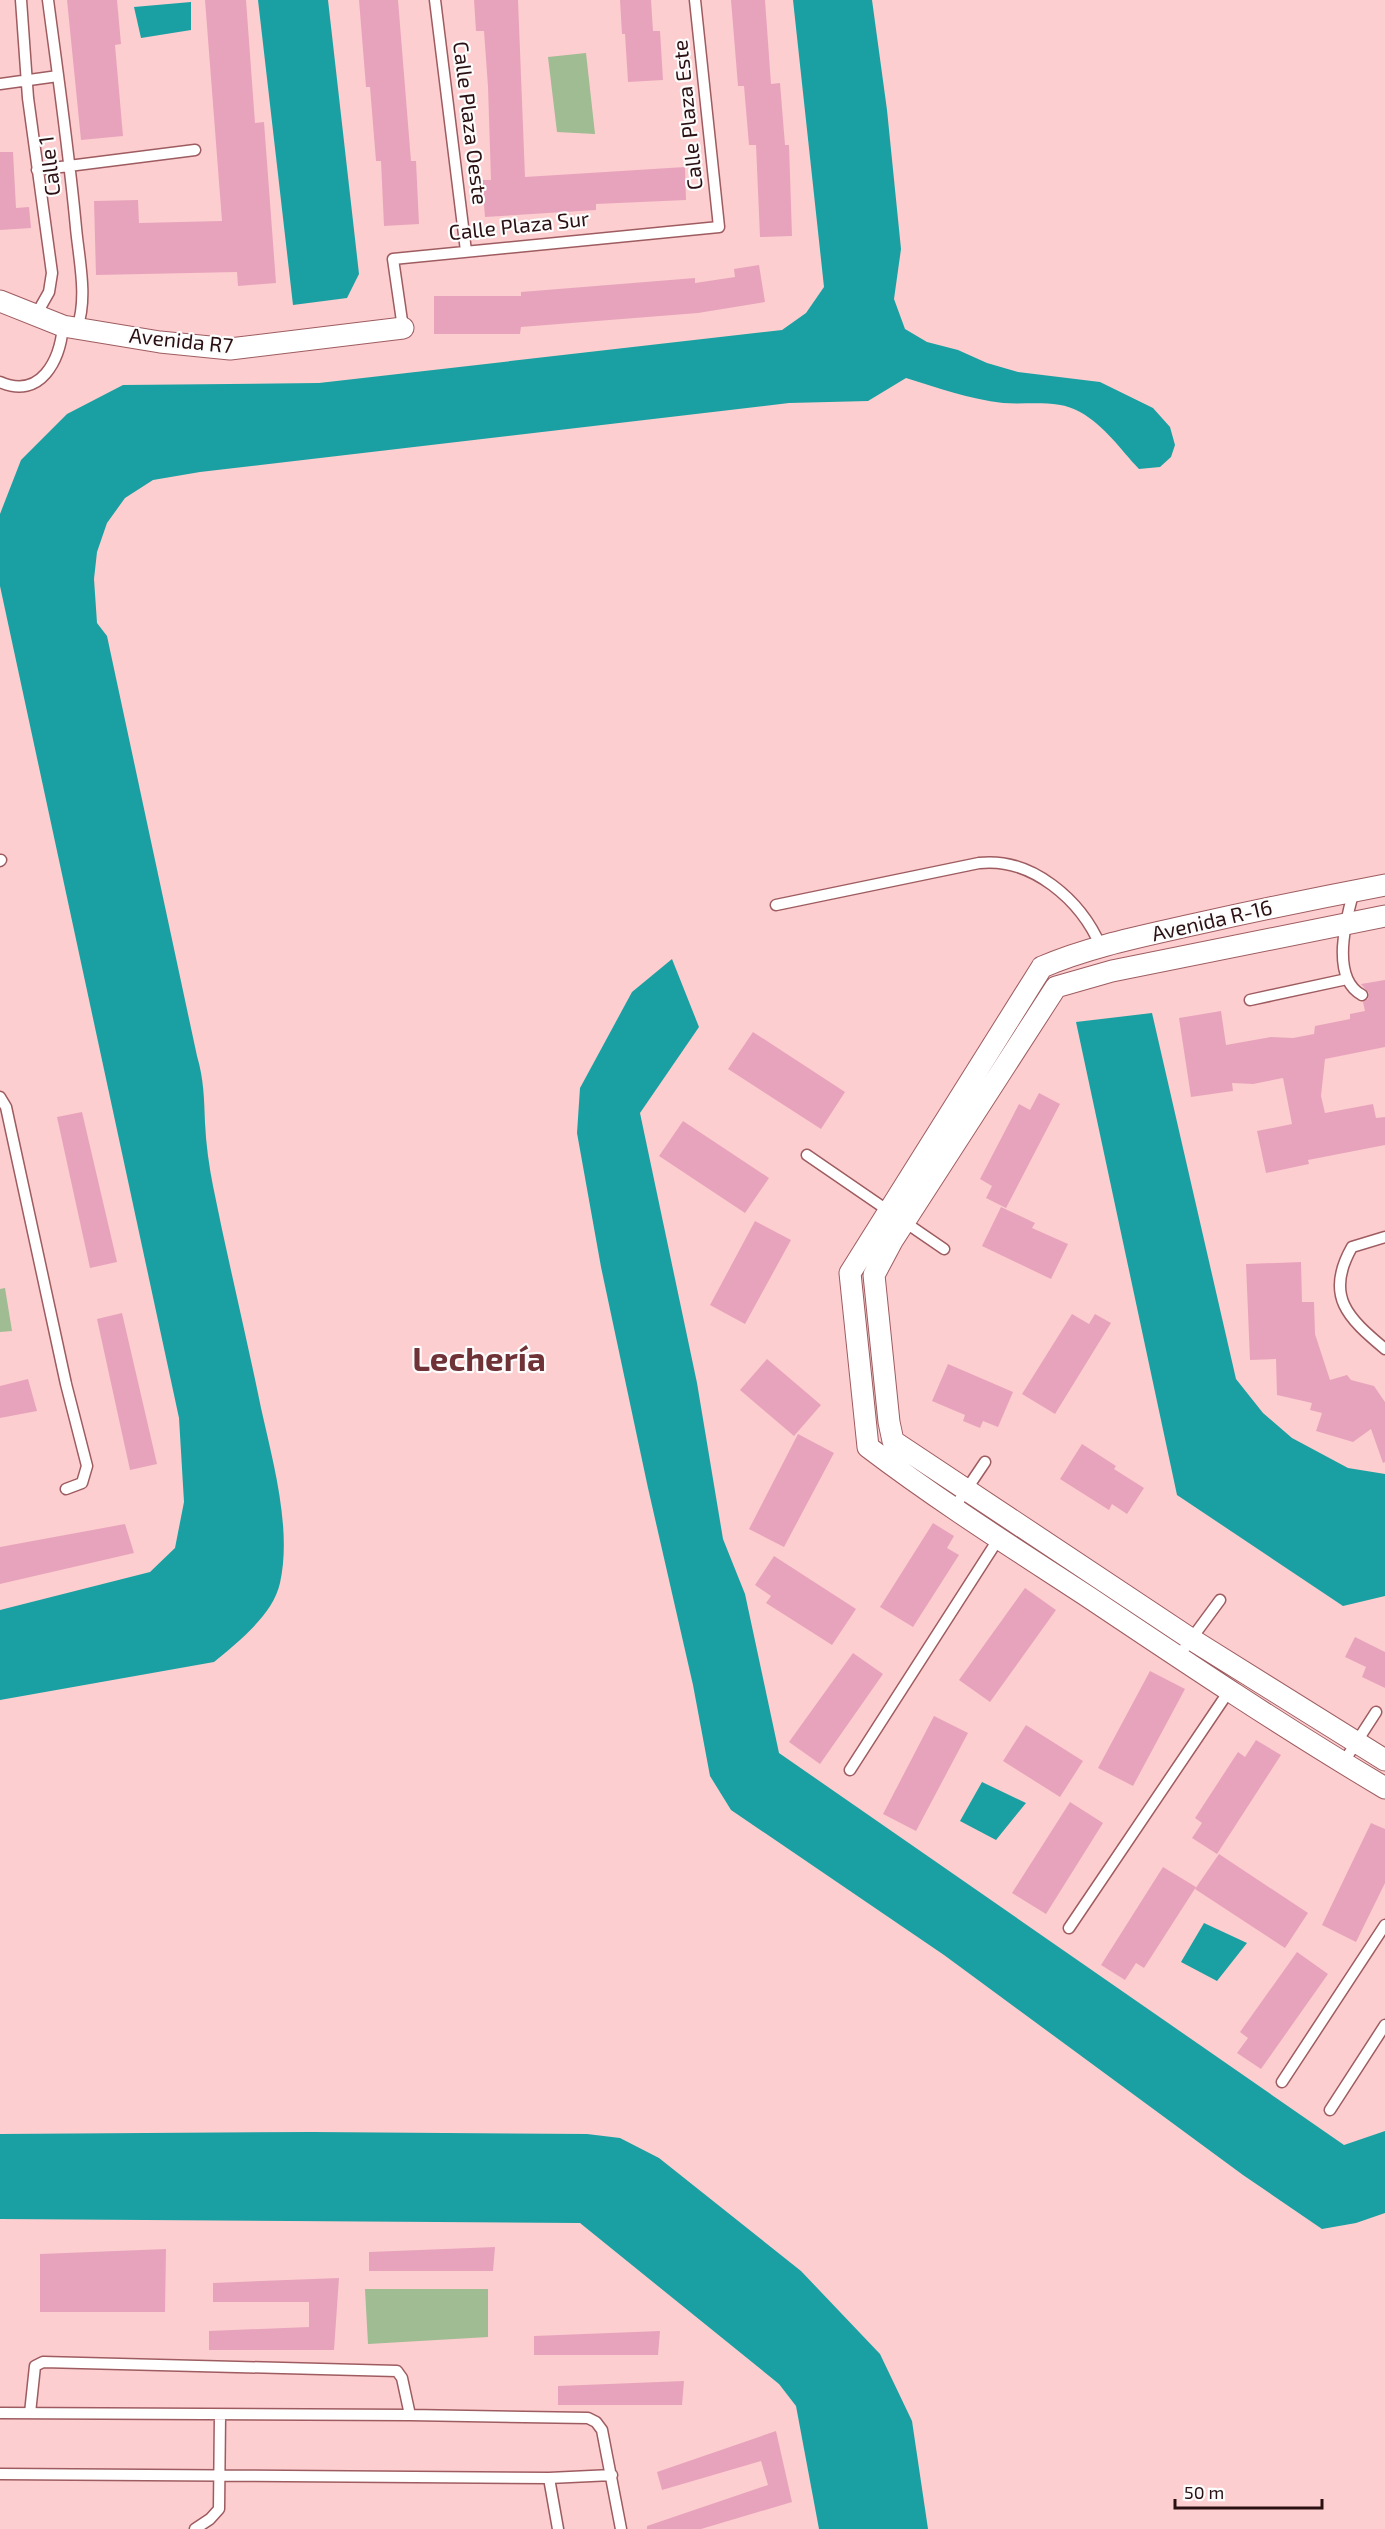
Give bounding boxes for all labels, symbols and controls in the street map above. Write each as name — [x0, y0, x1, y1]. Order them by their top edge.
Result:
street label: Calle Plaza Este — [666, 39, 707, 191]
street label: Calle Plaza Oeste — [449, 40, 494, 206]
street label: Calle 1 — [32, 135, 65, 198]
street label: Calle Plaza Sur — [447, 205, 591, 244]
street label: Avenida R7 — [128, 322, 235, 357]
street label: Avenida R-16 — [1149, 894, 1274, 946]
district label: Lechería — [412, 1338, 546, 1378]
scale bar — [1175, 2472, 1322, 2510]
text: 50 m — [1184, 2481, 1224, 2503]

